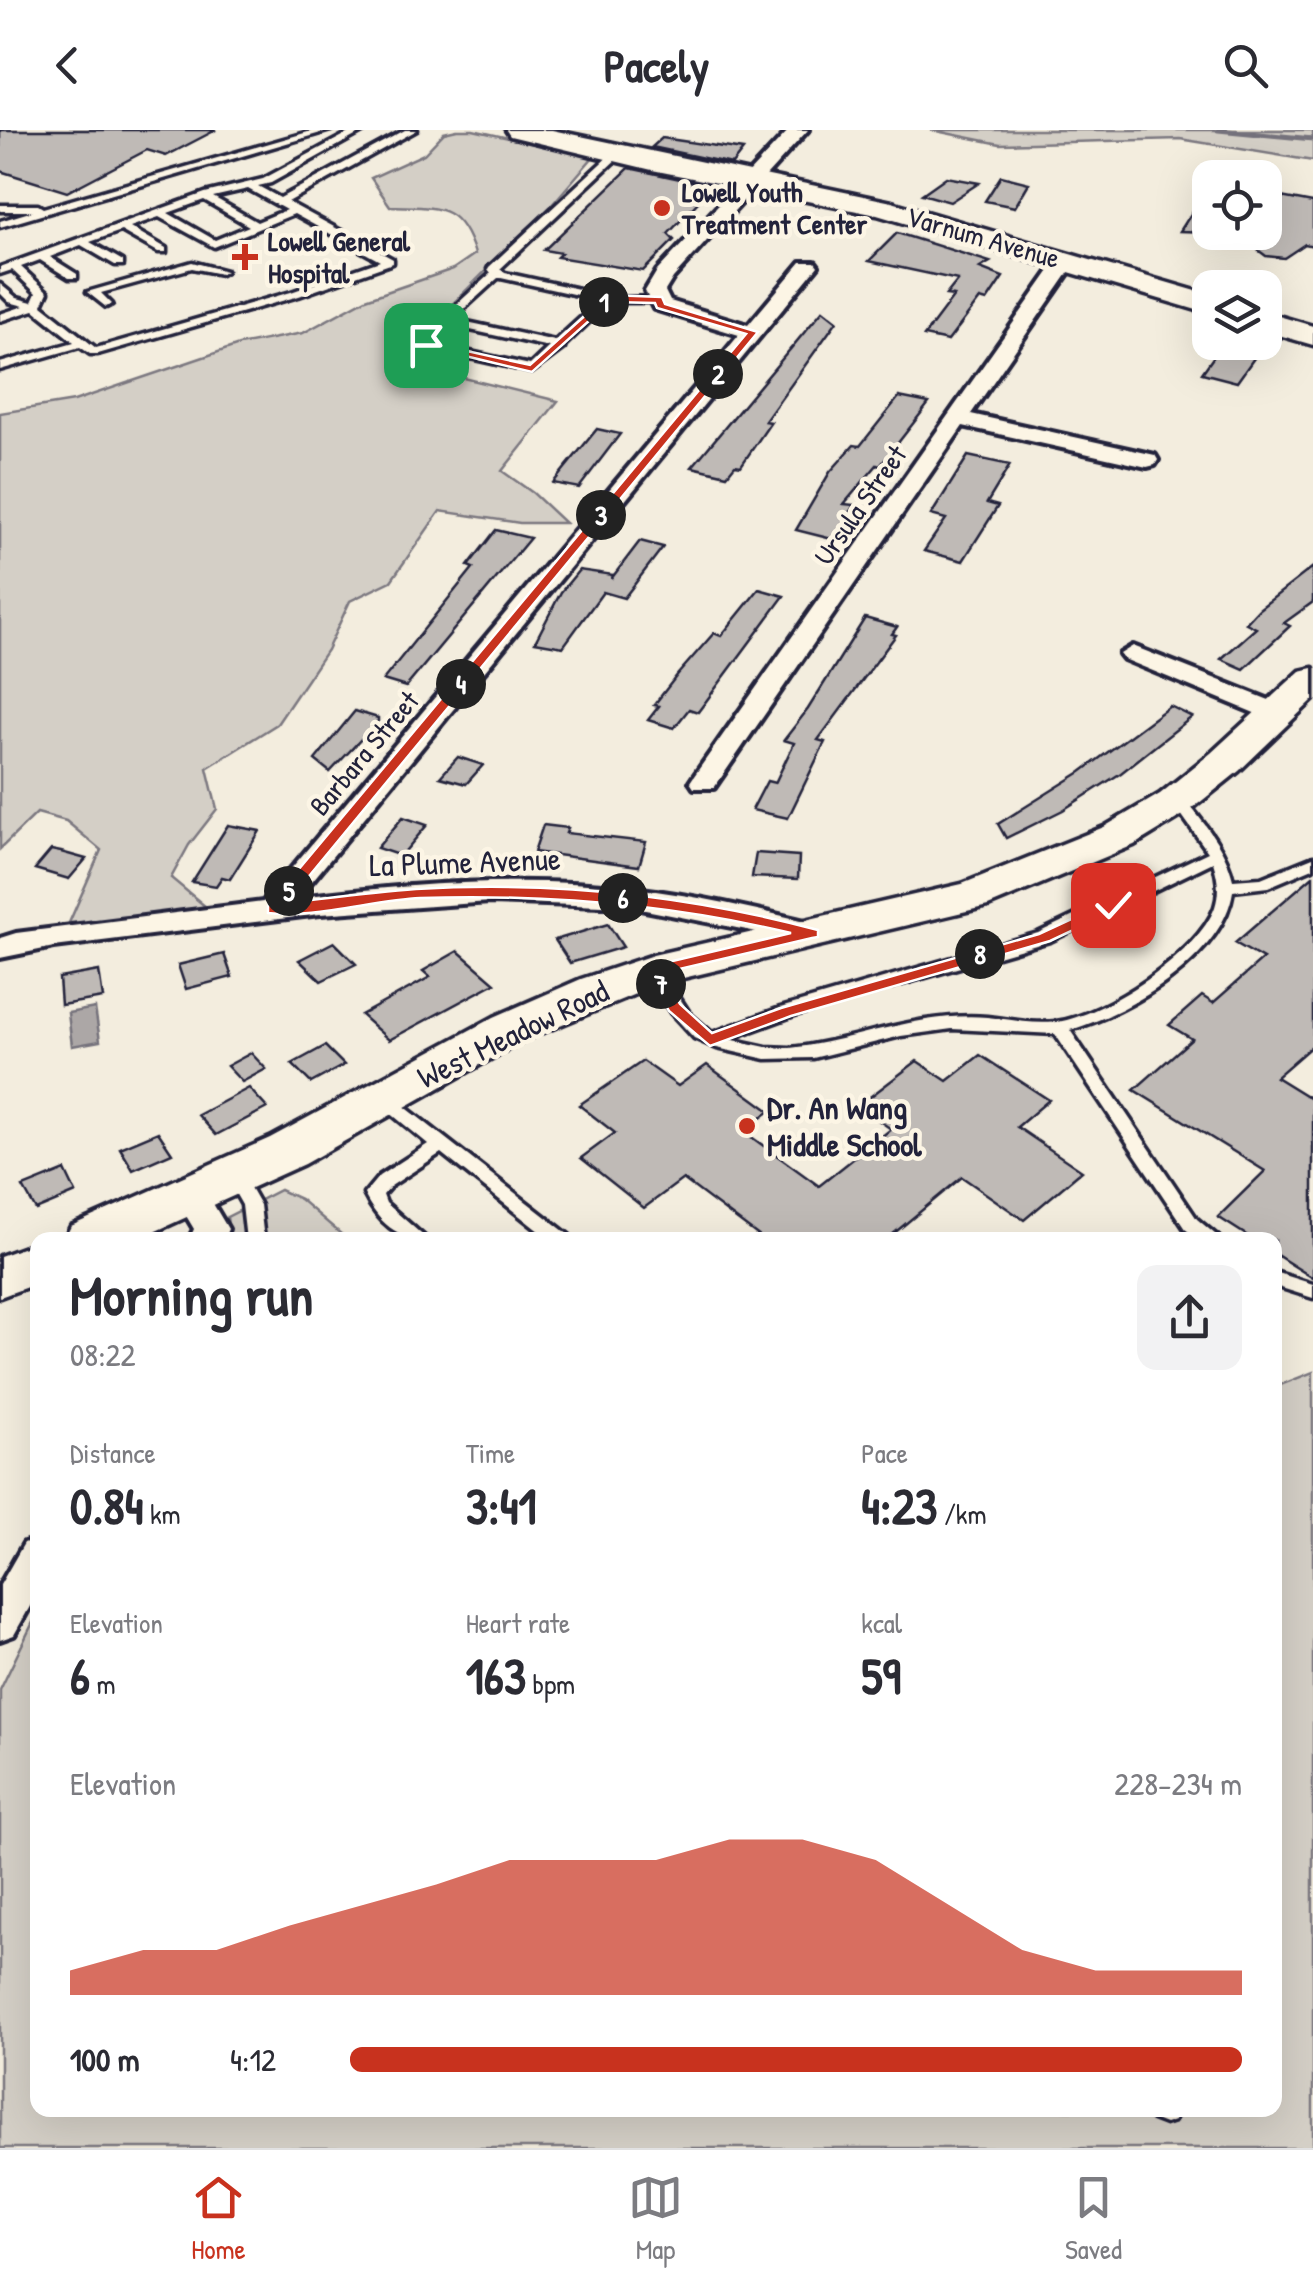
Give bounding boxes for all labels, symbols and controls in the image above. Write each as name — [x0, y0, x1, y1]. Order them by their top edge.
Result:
text: Pacely — [604, 35, 709, 96]
icon: back — [40, 38, 95, 93]
icon: search — [1218, 38, 1273, 93]
map controls — [1192, 160, 1282, 360]
button: locate — [1192, 160, 1282, 250]
place label: Lowell Youth Treatment Center — [681, 173, 867, 243]
marker: Lowell Youth Treatment Center — [651, 197, 673, 219]
street label: Varnum Avenue — [902, 197, 1064, 277]
place label: Lowell General Hospital — [268, 222, 410, 293]
marker: Lowell General Hospital — [232, 244, 258, 270]
button: layers — [1192, 270, 1282, 360]
pin: 1 — [579, 277, 629, 327]
text: 1 — [599, 283, 609, 321]
pin — [384, 303, 469, 388]
icon: arrive — [399, 318, 454, 373]
pin: 2 — [693, 349, 743, 399]
text: 2 — [711, 355, 725, 393]
street label: Ursula Street — [805, 437, 915, 573]
pin: 3 — [576, 490, 626, 540]
text: 3 — [595, 496, 607, 534]
pin: 4 — [436, 659, 486, 709]
text: 4 — [456, 665, 466, 703]
street label: Barbara Street — [301, 682, 428, 823]
street label: La Plume Avenue — [369, 837, 562, 886]
pin — [1071, 863, 1156, 948]
pin: 5 — [264, 866, 314, 916]
text: 5 — [283, 872, 295, 910]
pin: 6 — [598, 873, 648, 923]
icon: check — [1086, 878, 1141, 933]
text: 6 — [617, 879, 629, 917]
pin: 8 — [955, 929, 1005, 979]
text: 8 — [974, 935, 986, 973]
pin: 7 — [636, 959, 686, 1009]
text: 7 — [654, 965, 668, 1003]
street label: West Meadow Road — [410, 969, 615, 1098]
place label: Dr. An Wang Middle School — [767, 1086, 923, 1166]
marker: Dr. An Wang Middle School — [736, 1115, 758, 1137]
text: Morning run — [70, 1258, 313, 1332]
button: share — [1137, 1265, 1242, 1370]
text: 08:22 — [70, 1333, 136, 1376]
text: Distance — [70, 1434, 156, 1472]
text: Time — [466, 1434, 515, 1472]
text: Pace — [861, 1434, 908, 1472]
text: 0.84 — [70, 1472, 144, 1540]
text: 3:41 — [466, 1472, 537, 1540]
text: 4:23 — [861, 1472, 937, 1540]
text: km — [144, 1495, 181, 1533]
text: /km — [937, 1495, 986, 1533]
text: Elevation — [70, 1604, 163, 1642]
text: Heart rate — [466, 1604, 570, 1642]
text: kcal — [861, 1604, 902, 1642]
text: 6 — [70, 1642, 90, 1710]
text: 163 — [466, 1642, 526, 1710]
text: 59 — [861, 1642, 901, 1710]
text: m — [90, 1665, 115, 1703]
text: bpm — [526, 1665, 575, 1703]
text: Elevation — [70, 1762, 176, 1805]
text: 228–234 m — [1114, 1762, 1242, 1805]
text: 100 m — [70, 2038, 139, 2081]
text: 4:12 — [230, 2038, 276, 2081]
tab: Home — [191, 2170, 246, 2268]
tab: Map — [628, 2170, 683, 2268]
tab: Saved — [1065, 2170, 1122, 2268]

